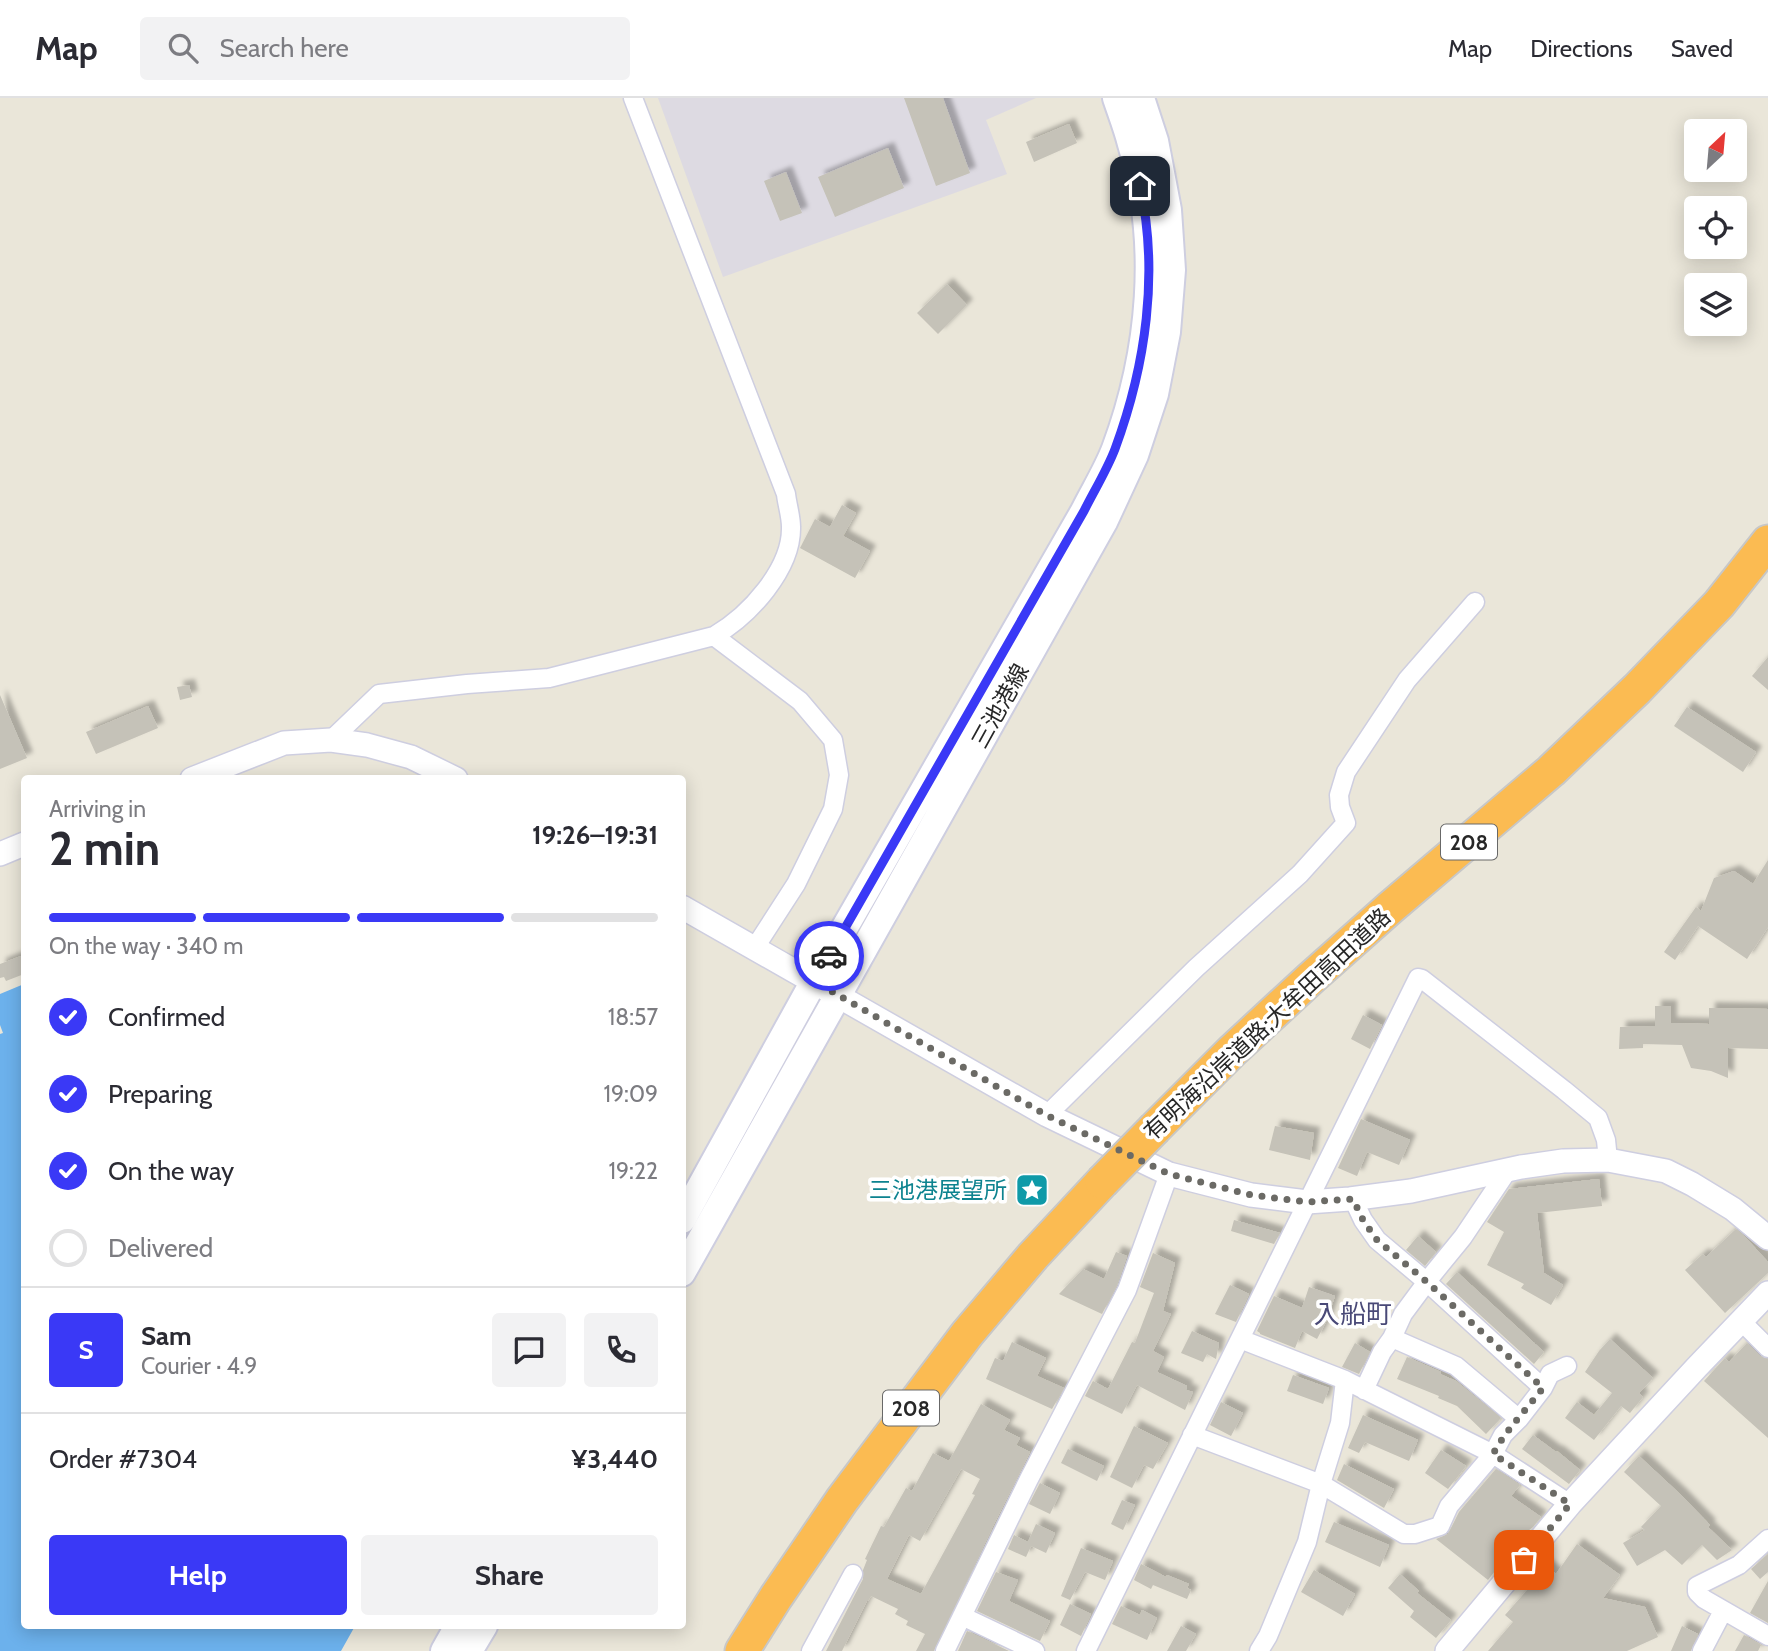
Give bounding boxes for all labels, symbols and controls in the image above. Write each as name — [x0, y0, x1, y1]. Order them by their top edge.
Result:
search box — [140, 17, 630, 80]
text: Map — [35, 28, 98, 68]
icon: search — [164, 29, 202, 67]
text: Search here — [220, 32, 349, 64]
text: Map — [1448, 34, 1492, 63]
text: Directions — [1530, 34, 1633, 63]
text: Saved — [1671, 34, 1733, 63]
north arrow — [1684, 119, 1746, 182]
map controls — [1684, 119, 1747, 336]
pin — [1110, 156, 1170, 216]
icon: home — [1121, 167, 1159, 205]
button: locate — [1684, 196, 1747, 259]
button: layers — [1684, 273, 1747, 336]
street label: 三池港線 — [965, 659, 1035, 753]
text: Arriving in — [49, 795, 146, 823]
text: 19:26–19:31 — [532, 819, 658, 851]
text: 2 min — [49, 821, 160, 877]
road number: 208 — [1441, 824, 1497, 860]
street label: 有明海沿岸道路;大牟田高田道路 — [1138, 902, 1396, 1146]
courier — [794, 921, 864, 991]
text: On the way · 340 m — [49, 932, 244, 960]
icon: car — [810, 937, 848, 975]
icon: check — [49, 998, 87, 1036]
text: Confirmed — [108, 1001, 225, 1033]
text: 18:57 — [608, 1003, 658, 1031]
icon: check — [49, 1075, 87, 1113]
text: Preparing — [108, 1078, 212, 1110]
text: 19:09 — [604, 1080, 658, 1108]
icon: check — [49, 1152, 87, 1190]
text: On the way — [108, 1155, 234, 1187]
text: 19:22 — [609, 1157, 658, 1185]
place icon: 三池港展望所 — [1013, 1171, 1051, 1209]
place label: 三池港展望所 — [869, 1176, 1007, 1204]
text: Delivered — [108, 1232, 213, 1264]
district label: 入船町 — [1314, 1298, 1392, 1330]
button: chat — [492, 1313, 566, 1387]
button: phone — [584, 1313, 658, 1387]
text: Sam — [141, 1320, 192, 1352]
text: S — [78, 1334, 94, 1366]
text: Courier · 4.9 — [141, 1352, 257, 1380]
road number: 208 — [883, 1390, 939, 1426]
text: Order #7304 — [49, 1443, 197, 1475]
text: ¥3,440 — [572, 1443, 658, 1475]
pin — [1494, 1530, 1554, 1590]
button: Help — [49, 1535, 347, 1615]
button: Share — [361, 1535, 658, 1615]
icon: bag — [1505, 1541, 1543, 1579]

